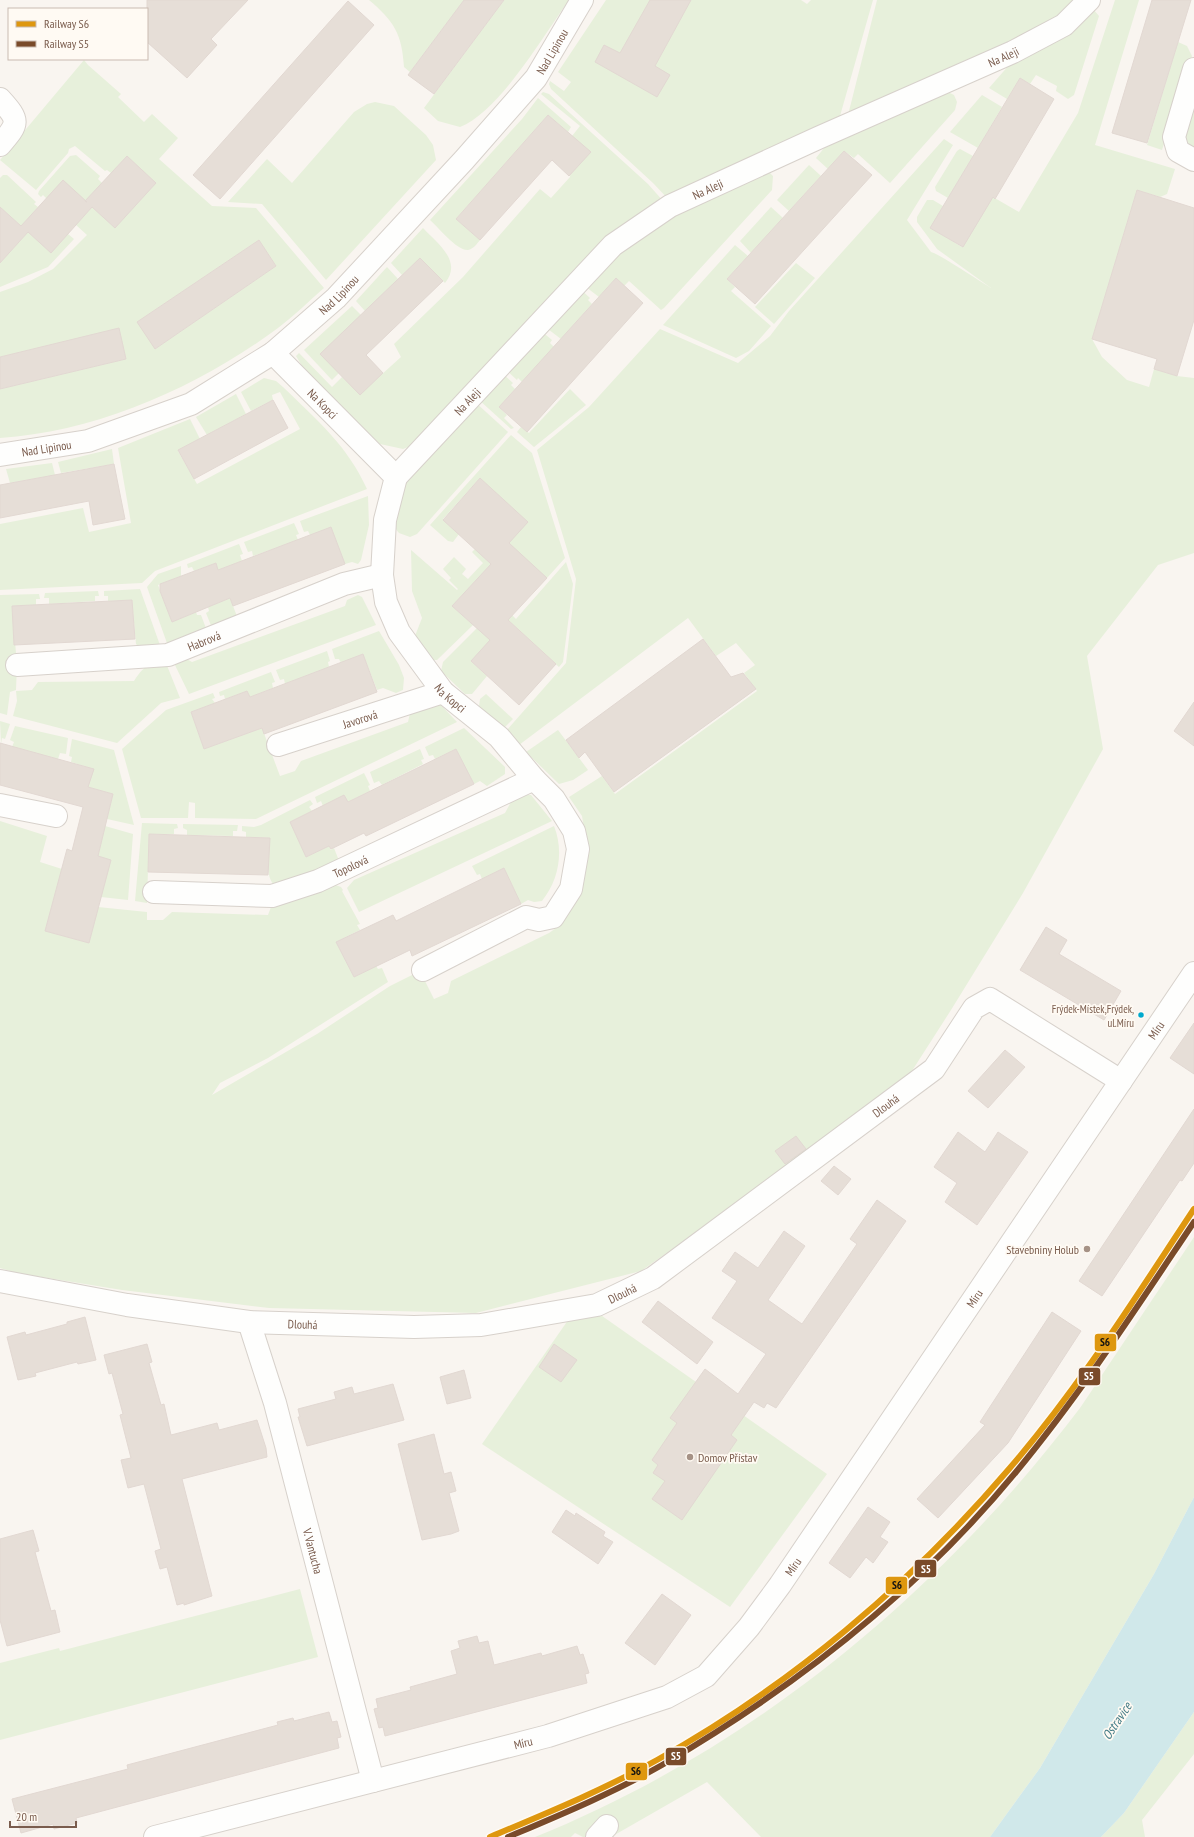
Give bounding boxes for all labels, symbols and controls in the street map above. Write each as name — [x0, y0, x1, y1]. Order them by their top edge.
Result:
legend — [8, 8, 148, 60]
text: Railway S6 — [44, 16, 89, 31]
street label: Nad Lipinou — [533, 26, 571, 77]
text: Railway S5 — [44, 36, 89, 51]
street label: Na Aleji — [985, 43, 1021, 70]
street label: Na Aleji — [690, 175, 725, 202]
street label: Nad Lipinou — [315, 271, 361, 317]
street label: Na Aleji — [451, 384, 484, 418]
street label: Na Kopci — [305, 385, 341, 422]
street label: Nad Lipinou — [20, 436, 72, 459]
street label: Habrová — [185, 627, 223, 654]
street label: Na Kopci — [432, 680, 469, 715]
street label: Javorová — [340, 706, 379, 732]
street label: Topolová — [330, 851, 370, 881]
place label: Frýdek-Místek,Frýdek, ul.Míru — [1052, 1002, 1134, 1030]
marker: Frýdek-Místek,Frýdek, ul.Míru — [1136, 1010, 1146, 1020]
street label: Míru — [1144, 1018, 1167, 1042]
street label: Dlouhá — [869, 1090, 902, 1120]
place label: Stavebniny Holub — [1006, 1242, 1079, 1257]
marker: Stavebniny Holub — [1082, 1244, 1092, 1254]
street label: Dlouhá — [605, 1280, 639, 1306]
street label: Míru — [963, 1286, 986, 1310]
street label: Dlouhá — [288, 1316, 318, 1332]
line badge: S6 — [1094, 1333, 1117, 1352]
text: S6 — [1100, 1335, 1110, 1349]
line badge: S5 — [1078, 1367, 1101, 1386]
text: S5 — [1084, 1369, 1094, 1383]
place label: Domov Přístav — [698, 1450, 758, 1465]
marker: Domov Přístav — [685, 1452, 695, 1462]
street label: V. Vantucha — [300, 1526, 326, 1576]
street label: Míru — [781, 1555, 804, 1578]
line badge: S5 — [914, 1559, 937, 1578]
text: S5 — [921, 1562, 931, 1576]
line badge: S6 — [885, 1576, 908, 1595]
text: S6 — [892, 1578, 902, 1592]
water label: Ostravice — [1098, 1698, 1137, 1743]
street label: Míru — [512, 1733, 534, 1752]
line badge: S5 — [665, 1747, 687, 1766]
text: S5 — [671, 1749, 681, 1763]
line badge: S6 — [625, 1762, 648, 1781]
text: S6 — [631, 1764, 641, 1778]
scale bar — [10, 1803, 76, 1829]
text: 20 m — [16, 1809, 37, 1824]

